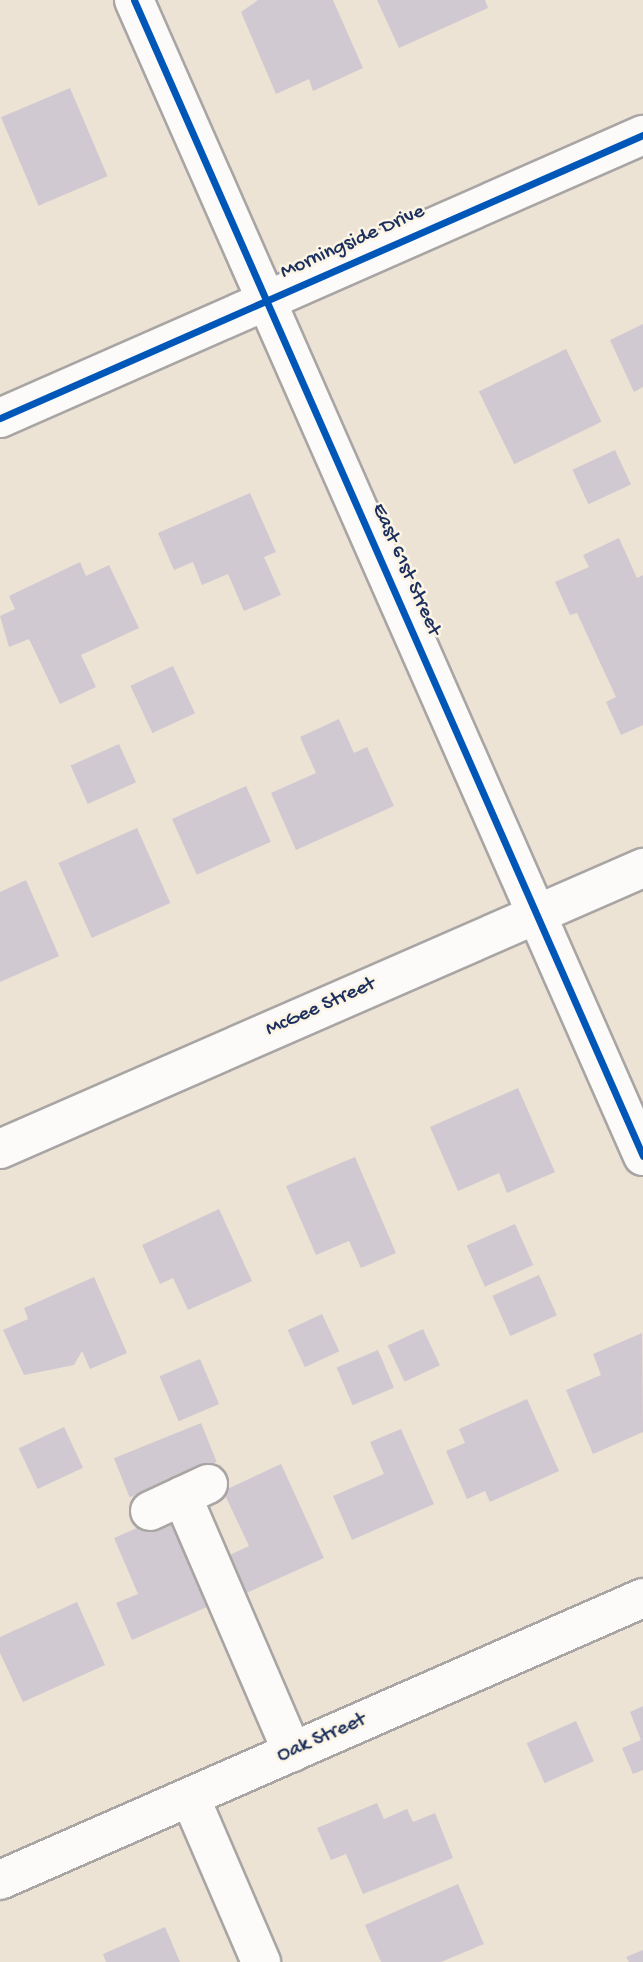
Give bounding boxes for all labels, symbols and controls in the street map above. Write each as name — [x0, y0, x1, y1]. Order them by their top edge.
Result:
street label: Morningside Drive — [277, 200, 429, 286]
street label: East 61st Street — [365, 500, 445, 640]
street label: McGee Street — [262, 973, 380, 1043]
street label: Oak Street — [274, 1708, 370, 1770]

